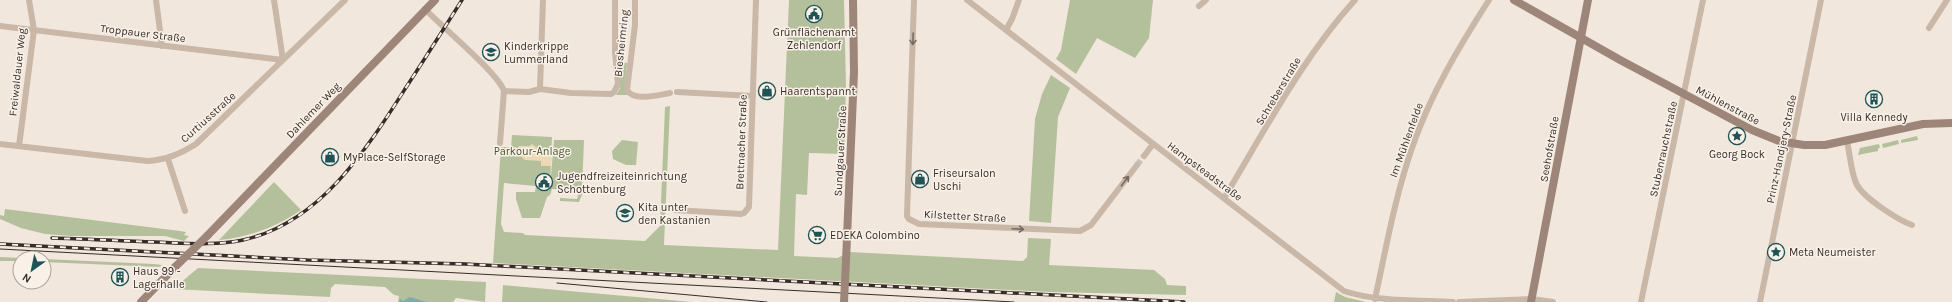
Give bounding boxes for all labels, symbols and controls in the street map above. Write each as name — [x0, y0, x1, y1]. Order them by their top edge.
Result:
public building icon: Grünflächenamt Zehlendorf — [804, 4, 824, 24]
street label: Biesheimring — [612, 8, 632, 77]
street label: Troppauer Straße — [100, 22, 187, 45]
place label: Grünflächenamt Zehlendorf — [773, 26, 855, 52]
street label: Freiwaldauer Weg — [6, 27, 29, 117]
one-way arrow — [909, 32, 917, 45]
place label: Kinderkrippe Lummerland — [504, 40, 569, 66]
school or university icon: Kinderkrippe Lummerland — [481, 42, 501, 62]
street label: Schreberstraße — [1253, 55, 1304, 128]
street label: Dahlemer Weg — [283, 79, 344, 141]
shop icon: Haarentspannt — [757, 81, 777, 101]
street label: Mühlenstraße — [1694, 83, 1762, 128]
place label: Haarentspannt — [780, 85, 856, 98]
street label: Curtiusstraße — [178, 89, 239, 145]
building icon: Villa Kennedy — [1864, 89, 1884, 109]
street label: Prinz-Handjery-Straße — [1764, 93, 1799, 205]
street label: Brettnacher Straße — [733, 94, 750, 190]
street label: Stubenrauchstraße — [1647, 100, 1680, 198]
street label: Im Mühlenfelde — [1387, 101, 1426, 179]
street label: Sundgauer Straße — [832, 105, 849, 197]
place label: Villa Kennedy — [1840, 111, 1908, 124]
street label: Seehofstraße — [1537, 115, 1562, 183]
place icon: Georg Bock — [1727, 126, 1747, 146]
street label: Hampsteadstraße — [1165, 139, 1245, 204]
park label: Parkour-Anlage — [494, 145, 571, 158]
shop icon: MyPlace-SelfStorage — [320, 147, 340, 167]
place label: Georg Bock — [1709, 148, 1765, 161]
place label: MyPlace-SelfStorage — [343, 151, 446, 164]
place label: Friseursalon Uschi — [933, 167, 996, 193]
shop icon: Friseursalon Uschi — [910, 169, 930, 189]
place label: Jugendfreizeiteinrichtung Schottenburg — [557, 170, 688, 196]
public building icon: Jugendfreizeiteinrichtung Schottenburg — [534, 172, 554, 192]
one-way arrow — [1120, 176, 1129, 187]
place label: Kita unter den Kastanien — [638, 201, 710, 227]
school or university icon: Kita unter den Kastanien — [615, 203, 635, 223]
street label: Kilstetter Straße — [924, 208, 1007, 225]
supermarket icon: EDEKA Colombino — [807, 225, 827, 245]
one-way arrow — [1011, 225, 1024, 232]
place label: EDEKA Colombino — [830, 229, 920, 242]
place icon: Meta Neumeister — [1766, 242, 1786, 262]
place label: Meta Neumeister — [1789, 246, 1875, 259]
north arrow — [12, 250, 52, 290]
place label: Haus 99 - Lagerhalle — [133, 265, 185, 291]
building icon: Haus 99 - Lagerhalle — [110, 267, 130, 287]
text: N — [20, 270, 34, 286]

